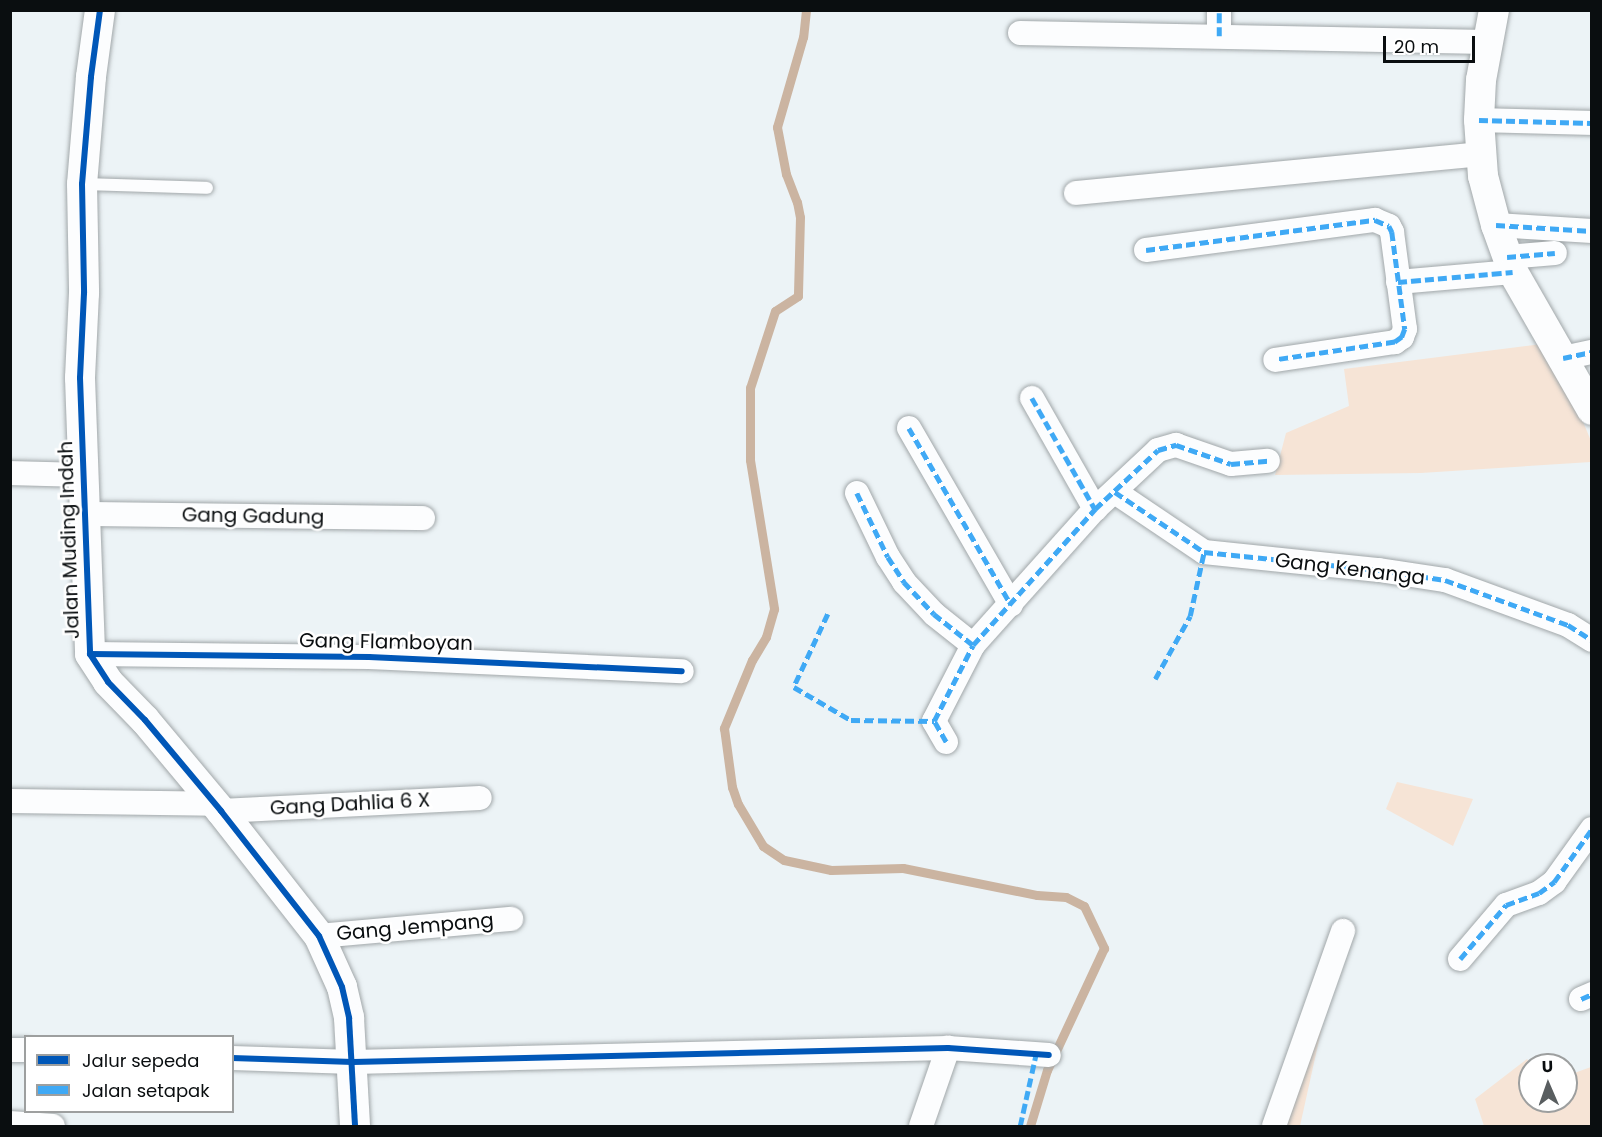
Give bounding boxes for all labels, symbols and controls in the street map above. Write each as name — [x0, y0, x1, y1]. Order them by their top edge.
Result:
scale bar — [1386, 24, 1478, 62]
text: 20 m — [1394, 34, 1439, 59]
street label: Jalan Muding Indah — [54, 440, 84, 640]
street label: Gang Gadung — [182, 503, 324, 529]
street label: Gang Kenanga — [1273, 548, 1427, 590]
street label: Gang Flamboyan — [299, 628, 473, 656]
street label: Gang Dahlia 6 X — [269, 788, 431, 820]
street label: Gang Jempang — [335, 908, 495, 946]
legend — [24, 1035, 234, 1113]
text: Jalur sepeda — [82, 1048, 199, 1073]
north arrow — [1518, 1053, 1578, 1113]
text: U — [1541, 1055, 1553, 1078]
text: Jalan setapak — [82, 1078, 210, 1103]

